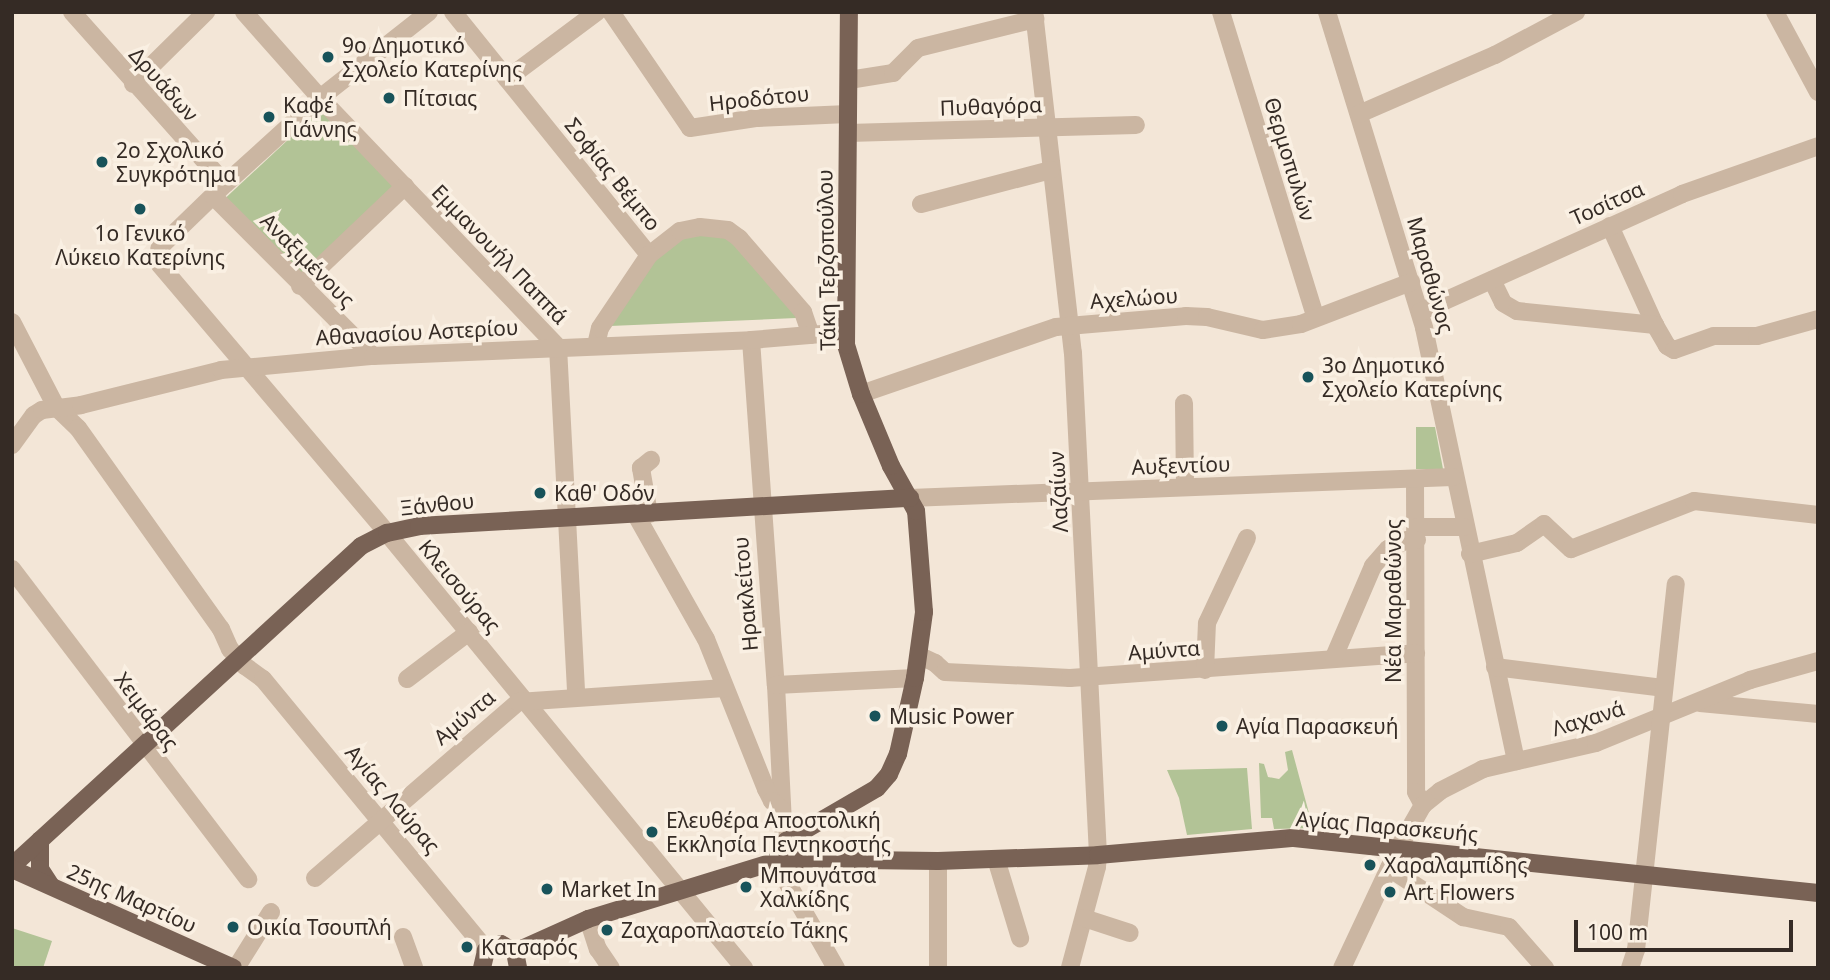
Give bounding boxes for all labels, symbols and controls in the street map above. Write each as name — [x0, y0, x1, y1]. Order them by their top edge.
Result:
place label: 9ο Δημοτικό Σχολείο Κατερίνης — [342, 32, 522, 82]
street label: Δρυάδων — [124, 42, 204, 126]
marker: 9ο Δημοτικό Σχολείο Κατερίνης — [320, 49, 336, 65]
street label: Ηροδότου — [708, 80, 810, 116]
place label: Πίτσιας — [403, 85, 477, 111]
marker: Πίτσιας — [381, 90, 397, 106]
place label: Καφέ Γιάννης — [283, 92, 357, 142]
street label: Πυθαγόρα — [939, 92, 1043, 120]
street label: Θερμοπυλών — [1259, 94, 1321, 224]
marker: Καφέ Γιάννης — [261, 109, 277, 125]
street label: Σοφίας Βέμπο — [560, 113, 666, 235]
place label: 2ο Σχολικό Συγκρότημα — [116, 137, 236, 187]
marker: 2ο Σχολικό Συγκρότημα — [94, 154, 110, 170]
street label: Τάκη Τερζοπούλου — [812, 169, 840, 351]
street label: Τοσίτσα — [1566, 176, 1648, 230]
street label: Εμμανουήλ Παππά — [427, 179, 573, 329]
marker: 1ο Γενικό Λύκειο Κατερίνης — [132, 201, 148, 217]
street label: Αναξιμένους — [256, 208, 360, 312]
street label: Μαραθώνος — [1402, 214, 1460, 336]
place label: 1ο Γενικό Λύκειο Κατερίνης — [55, 220, 225, 270]
street label: Αχελώου — [1089, 282, 1179, 314]
street label: Αθανασίου Αστερίου — [315, 314, 519, 350]
place label: 3ο Δημοτικό Σχολείο Κατερίνης — [1322, 352, 1502, 402]
marker: 3ο Δημοτικό Σχολείο Κατερίνης — [1300, 369, 1316, 385]
street label: Λαζαίων — [1043, 451, 1073, 533]
street label: Αυξεντίου — [1131, 451, 1231, 479]
place label: Καθ' Οδόν — [554, 480, 654, 506]
marker: Καθ' Οδόν — [532, 485, 548, 501]
street label: Ξάνθου — [399, 488, 475, 520]
street label: Νέα Μαραθώνος — [1380, 519, 1406, 683]
street label: Κλεισούρας — [414, 534, 506, 638]
street label: Ηρακλείτου — [727, 536, 763, 652]
street label: Αμύντα — [1127, 635, 1201, 665]
street label: Χειμάρας — [110, 667, 184, 755]
street label: Αμύντα — [428, 684, 500, 750]
street label: Λαχανά — [1549, 695, 1627, 741]
place label: Music Power — [889, 703, 1014, 729]
marker: Music Power — [867, 708, 883, 724]
place label: Αγία Παρασκευή — [1236, 713, 1399, 739]
marker: Αγία Παρασκευή — [1214, 718, 1230, 734]
street label: Αγίας Λαύρας — [341, 740, 445, 858]
street label: Αγίας Παρασκευής — [1295, 805, 1479, 847]
place label: Ελευθέρα Αποστολική Εκκλησία Πεντηκοστής — [666, 807, 891, 857]
marker: Ελευθέρα Αποστολική Εκκλησία Πεντηκοστής — [644, 824, 660, 840]
place label: Χαραλαμπίδης — [1384, 852, 1527, 878]
marker: Χαραλαμπίδης — [1362, 857, 1378, 873]
street label: 25ης Μαρτίου — [63, 858, 201, 938]
place label: Μπουγάτσα Χαλκίδης — [760, 862, 876, 912]
place label: Market In — [561, 876, 657, 902]
marker: Μπουγάτσα Χαλκίδης — [738, 879, 754, 895]
place label: Art Flowers — [1404, 879, 1515, 905]
marker: Market In — [539, 881, 555, 897]
marker: Art Flowers — [1382, 884, 1398, 900]
scale bar — [1578, 906, 1797, 950]
place label: Οικία Τσουπλή — [247, 914, 392, 940]
place label: Ζαχαροπλαστείο Τάκης — [621, 917, 848, 943]
text: 100 m — [1587, 918, 1648, 946]
marker: Οικία Τσουπλή — [225, 919, 241, 935]
marker: Ζαχαροπλαστείο Τάκης — [599, 922, 615, 938]
place label: Κατσαρός — [481, 934, 578, 960]
marker: Κατσαρός — [459, 939, 475, 955]

